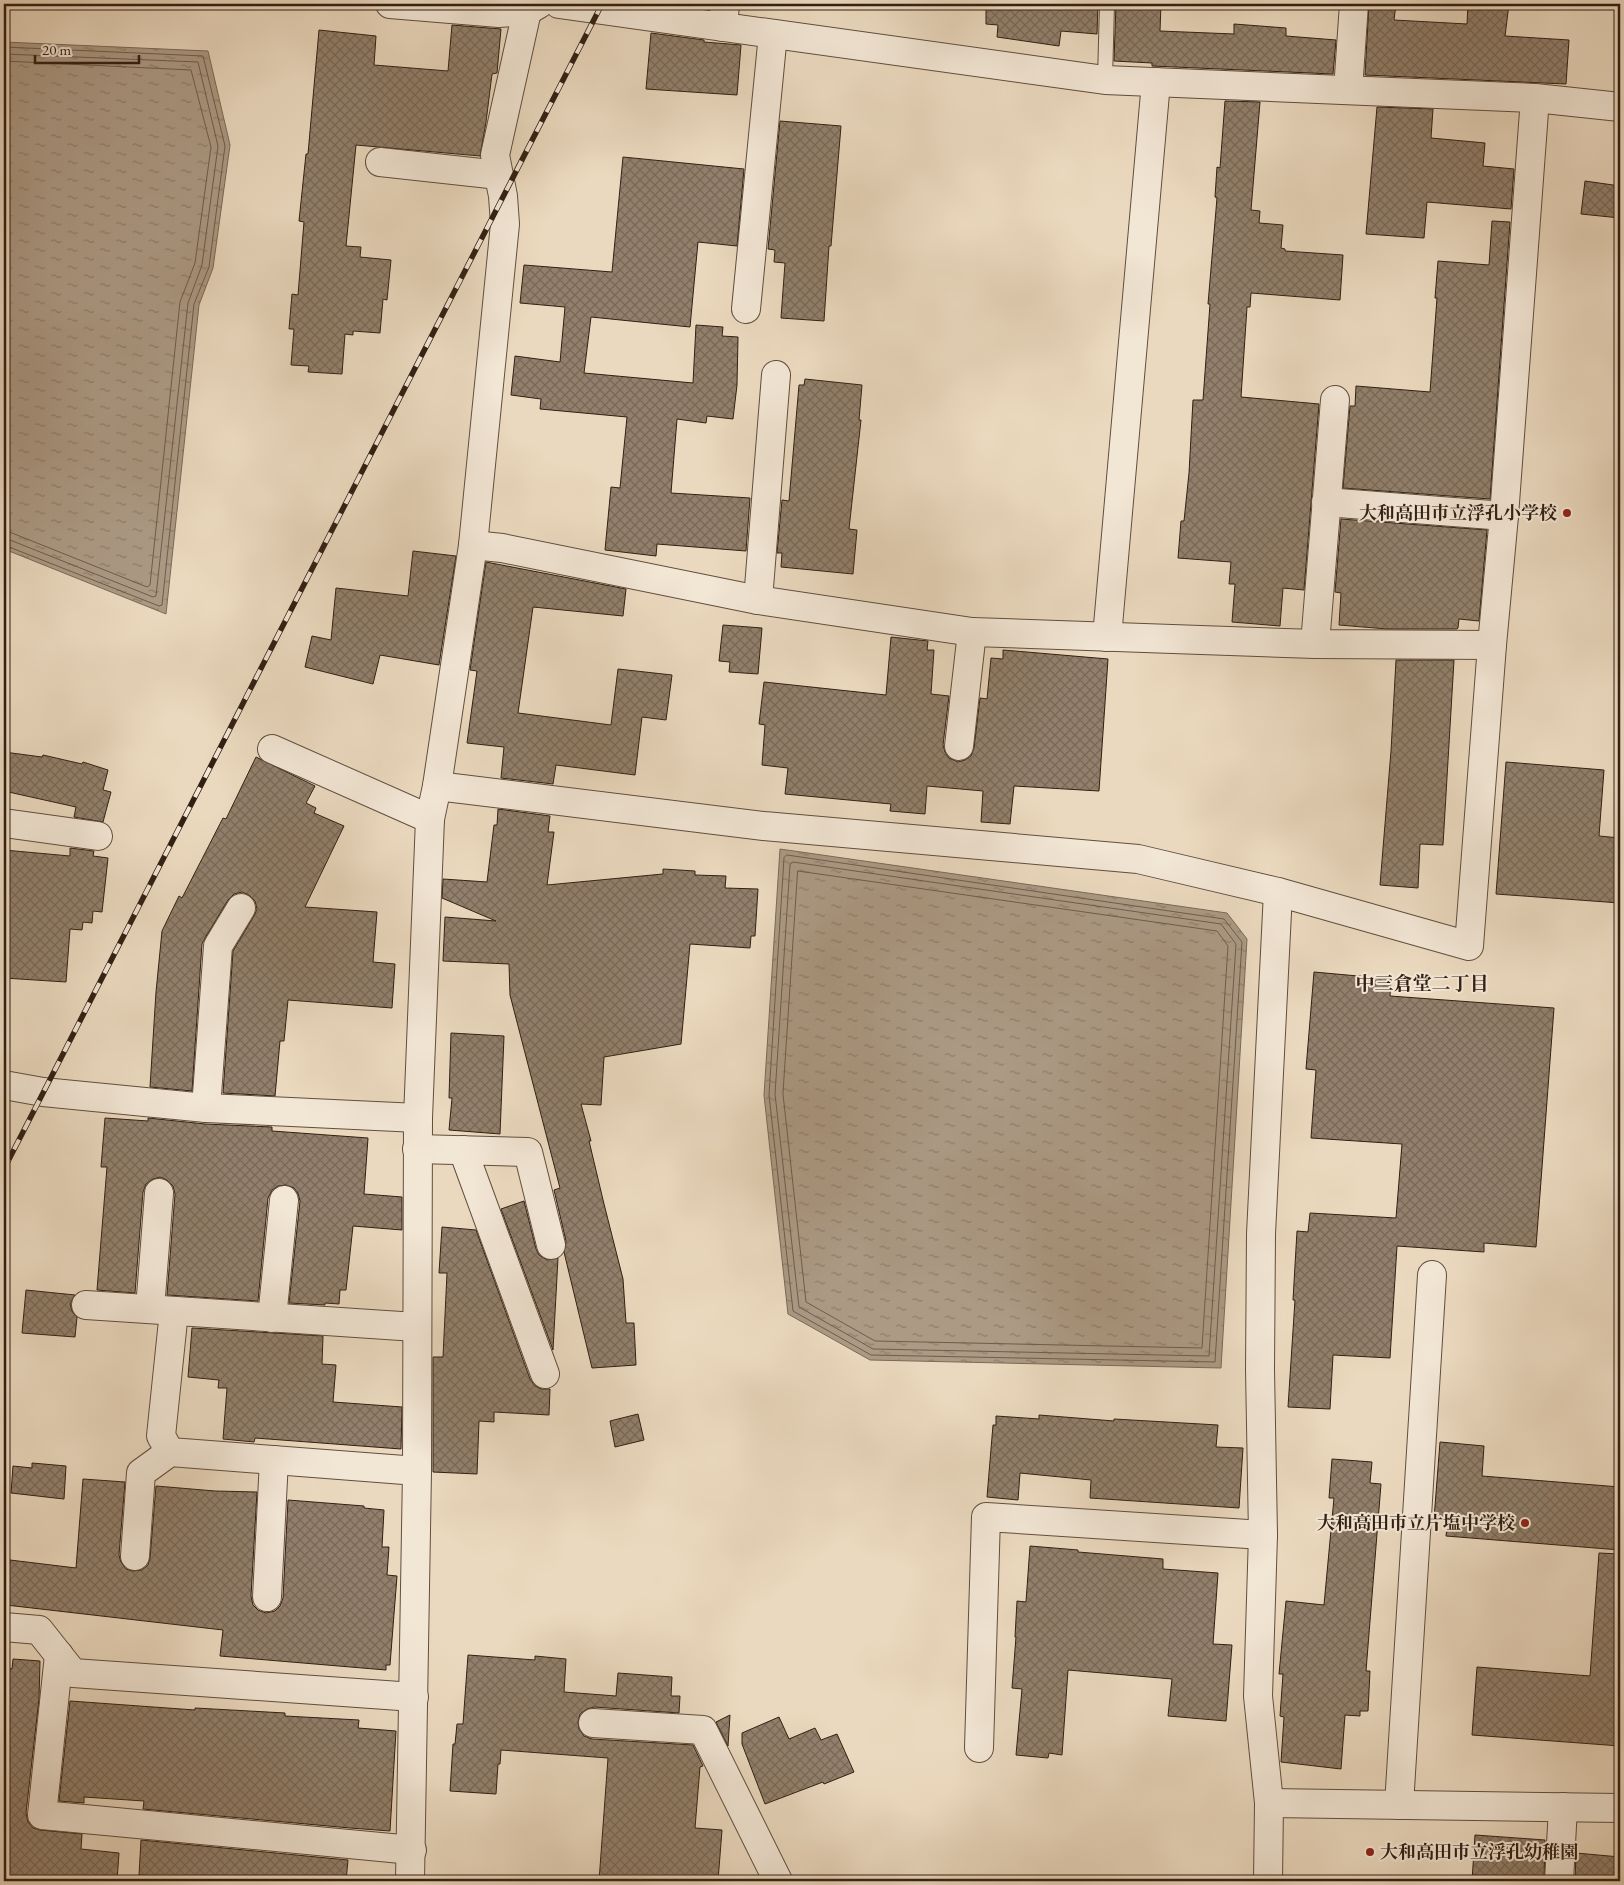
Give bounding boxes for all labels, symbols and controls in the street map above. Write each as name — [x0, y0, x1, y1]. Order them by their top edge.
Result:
scale bar — [35, 32, 139, 64]
text: 20 m — [42, 40, 71, 59]
place label: 大和高田市立浮孔小学校 — [1359, 501, 1557, 524]
marker: 大和高田市立浮孔小学校 — [1561, 507, 1573, 519]
district label: 中三倉堂二丁目 — [1355, 971, 1489, 996]
place label: 大和高田市立片塩中学校 — [1317, 1511, 1515, 1534]
marker: 大和高田市立片塩中学校 — [1519, 1517, 1531, 1529]
place label: 大和高田市立浮孔幼稚園 — [1380, 1840, 1578, 1863]
marker: 大和高田市立浮孔幼稚園 — [1364, 1846, 1376, 1858]

